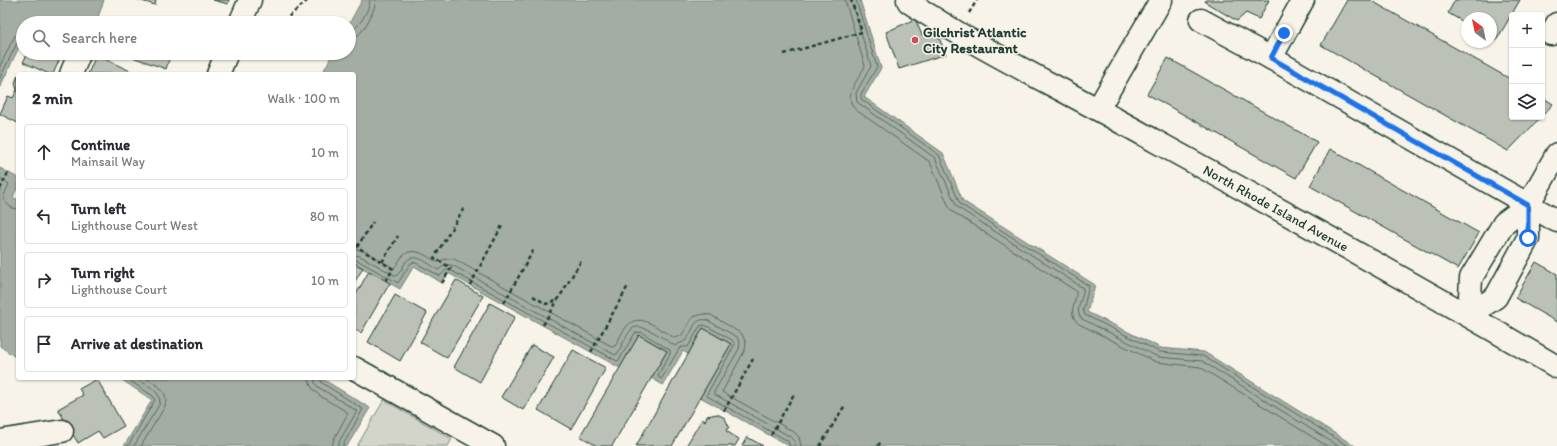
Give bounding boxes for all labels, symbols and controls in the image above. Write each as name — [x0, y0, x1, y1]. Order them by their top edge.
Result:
north arrow — [1461, 12, 1497, 48]
map controls — [1509, 12, 1545, 120]
button: + — [1509, 12, 1545, 48]
search box — [16, 16, 356, 60]
place label: Gilchrist Atlantic City Restaurant — [923, 24, 1027, 57]
route end — [1275, 24, 1293, 42]
icon: search — [30, 27, 52, 49]
text: Search here — [62, 29, 137, 47]
marker: Gilchrist Atlantic City Restaurant — [910, 35, 920, 45]
button: − — [1509, 48, 1545, 84]
button: layers — [1509, 84, 1545, 120]
text: 2 min — [32, 88, 72, 108]
text: Walk · 100 m — [267, 91, 340, 106]
text: Continue — [71, 136, 130, 154]
icon: ahead — [33, 141, 55, 163]
text: 10 m — [311, 145, 339, 160]
text: Mainsail Way — [71, 154, 145, 169]
street label: North Rhode Island Avenue — [1200, 161, 1352, 256]
text: Turn left — [71, 200, 126, 218]
icon: left — [33, 205, 55, 227]
text: 80 m — [310, 209, 339, 224]
text: Lighthouse Court West — [71, 218, 198, 233]
route start — [1519, 229, 1537, 247]
text: Turn right — [71, 264, 135, 282]
icon: right — [33, 269, 55, 291]
text: 10 m — [311, 273, 339, 288]
text: Lighthouse Court — [71, 282, 167, 297]
icon: arrive — [33, 333, 55, 355]
text: Arrive at destination — [71, 335, 203, 353]

